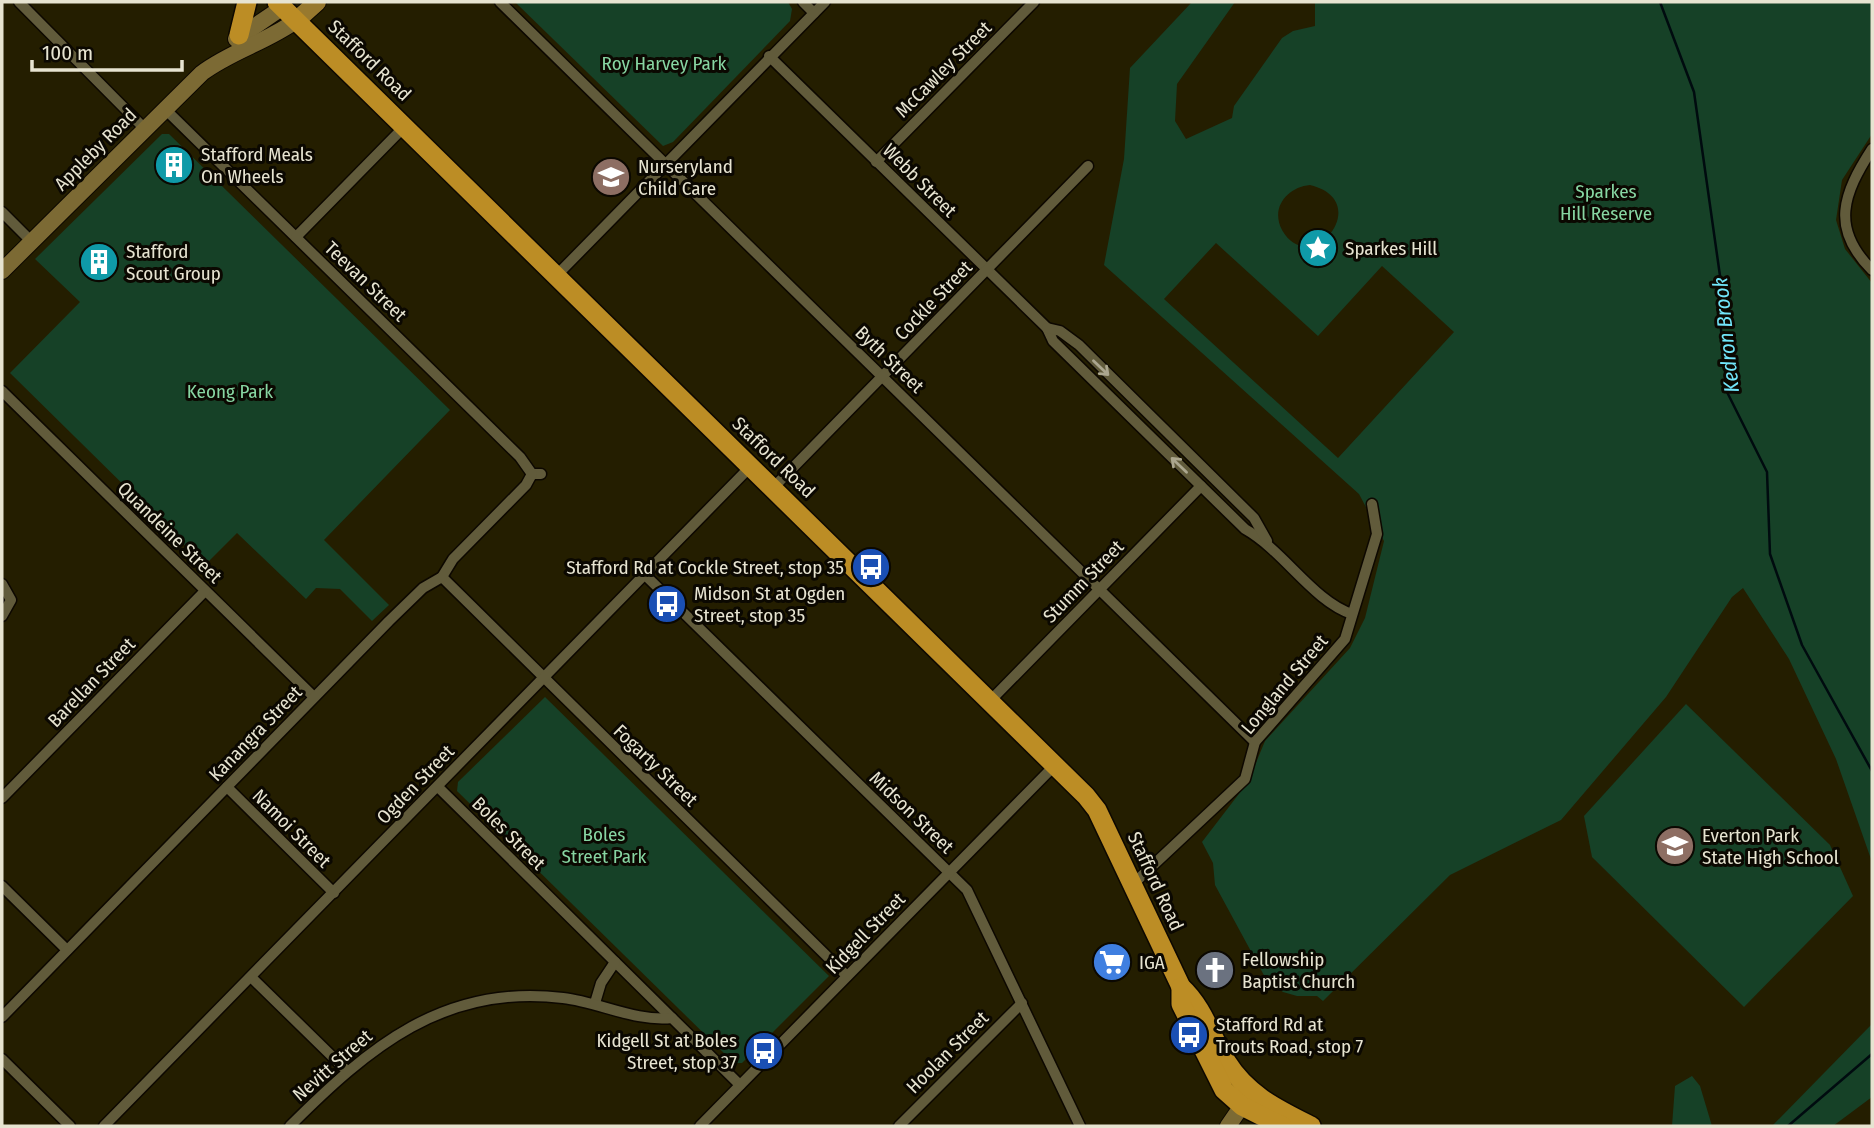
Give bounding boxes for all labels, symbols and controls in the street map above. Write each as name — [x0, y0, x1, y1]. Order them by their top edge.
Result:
street label: Stafford Road — [323, 15, 416, 106]
street label: McCawley Street — [890, 16, 997, 122]
scale bar — [32, 28, 182, 72]
text: 100 m — [42, 40, 93, 66]
park label: Roy Harvey Park — [602, 52, 727, 75]
street label: Appleby Road — [49, 103, 141, 195]
street label: Webb Street — [878, 139, 962, 223]
place label: Stafford Meals On Wheels — [201, 143, 313, 188]
building icon: Stafford Meals On Wheels — [153, 144, 195, 186]
place label: Nurseryland Child Care — [638, 155, 733, 200]
school or university icon: Nurseryland Child Care — [590, 156, 632, 198]
park label: Sparkes Hill Reserve — [1560, 180, 1652, 225]
place icon: Sparkes Hill — [1297, 227, 1339, 269]
street label: Teevan Street — [320, 237, 412, 327]
place label: Sparkes Hill — [1345, 237, 1437, 260]
place label: Stafford Scout Group — [126, 240, 221, 285]
building icon: Stafford Scout Group — [78, 241, 120, 283]
street label: Cockle Street — [890, 255, 978, 345]
water label: Kedron Brook — [1707, 276, 1745, 394]
street label: Byth Street — [851, 321, 929, 398]
one-way arrow — [1093, 359, 1110, 376]
park label: Keong Park — [187, 380, 273, 403]
street label: Stafford Road — [727, 412, 820, 503]
one-way arrow — [1171, 457, 1188, 474]
street label: Quandeine Street — [113, 477, 227, 588]
street label: Stumm Street — [1038, 535, 1129, 627]
bus stop icon: Stafford Rd at Cockle Street, stop 35 — [850, 546, 892, 588]
place label: Stafford Rd at Cockle Street, stop 35 — [566, 556, 844, 579]
place label: Midson St at Ogden Street, stop 35 — [694, 582, 845, 627]
bus stop icon: Midson St at Ogden Street, stop 35 — [646, 583, 688, 625]
street label: Longland Street — [1236, 629, 1333, 739]
street label: Barellan Street — [43, 632, 140, 732]
street label: Kanangra Street — [204, 680, 307, 786]
street label: Fogarty Street — [609, 720, 703, 812]
street label: Ogden Street — [372, 739, 459, 829]
street label: Midson Street — [865, 767, 959, 859]
street label: Namoi Street — [248, 784, 336, 873]
street label: Boles Street — [467, 792, 551, 875]
park label: Boles Street Park — [562, 823, 647, 868]
place label: Everton Park State High School — [1702, 824, 1839, 869]
school or university icon: Everton Park State High School — [1654, 825, 1696, 867]
street label: Stafford Road — [1123, 828, 1188, 934]
street label: Kidgell Street — [821, 887, 910, 979]
supermarket icon: IGA — [1091, 941, 1133, 983]
place label: Fellowship Baptist Church — [1242, 948, 1355, 993]
church icon: Fellowship Baptist Church — [1194, 949, 1236, 991]
place label: IGA — [1139, 951, 1165, 974]
street label: Hoolan Street — [901, 1006, 994, 1098]
place label: Stafford Rd at Trouts Road, stop 7 — [1216, 1013, 1363, 1058]
bus stop icon: Stafford Rd at Trouts Road, stop 7 — [1168, 1014, 1210, 1056]
street label: Nevitt Street — [288, 1024, 377, 1106]
place label: Kidgell St at Boles Street, stop 37 — [597, 1029, 737, 1074]
bus stop icon: Kidgell St at Boles Street, stop 37 — [743, 1030, 785, 1072]

